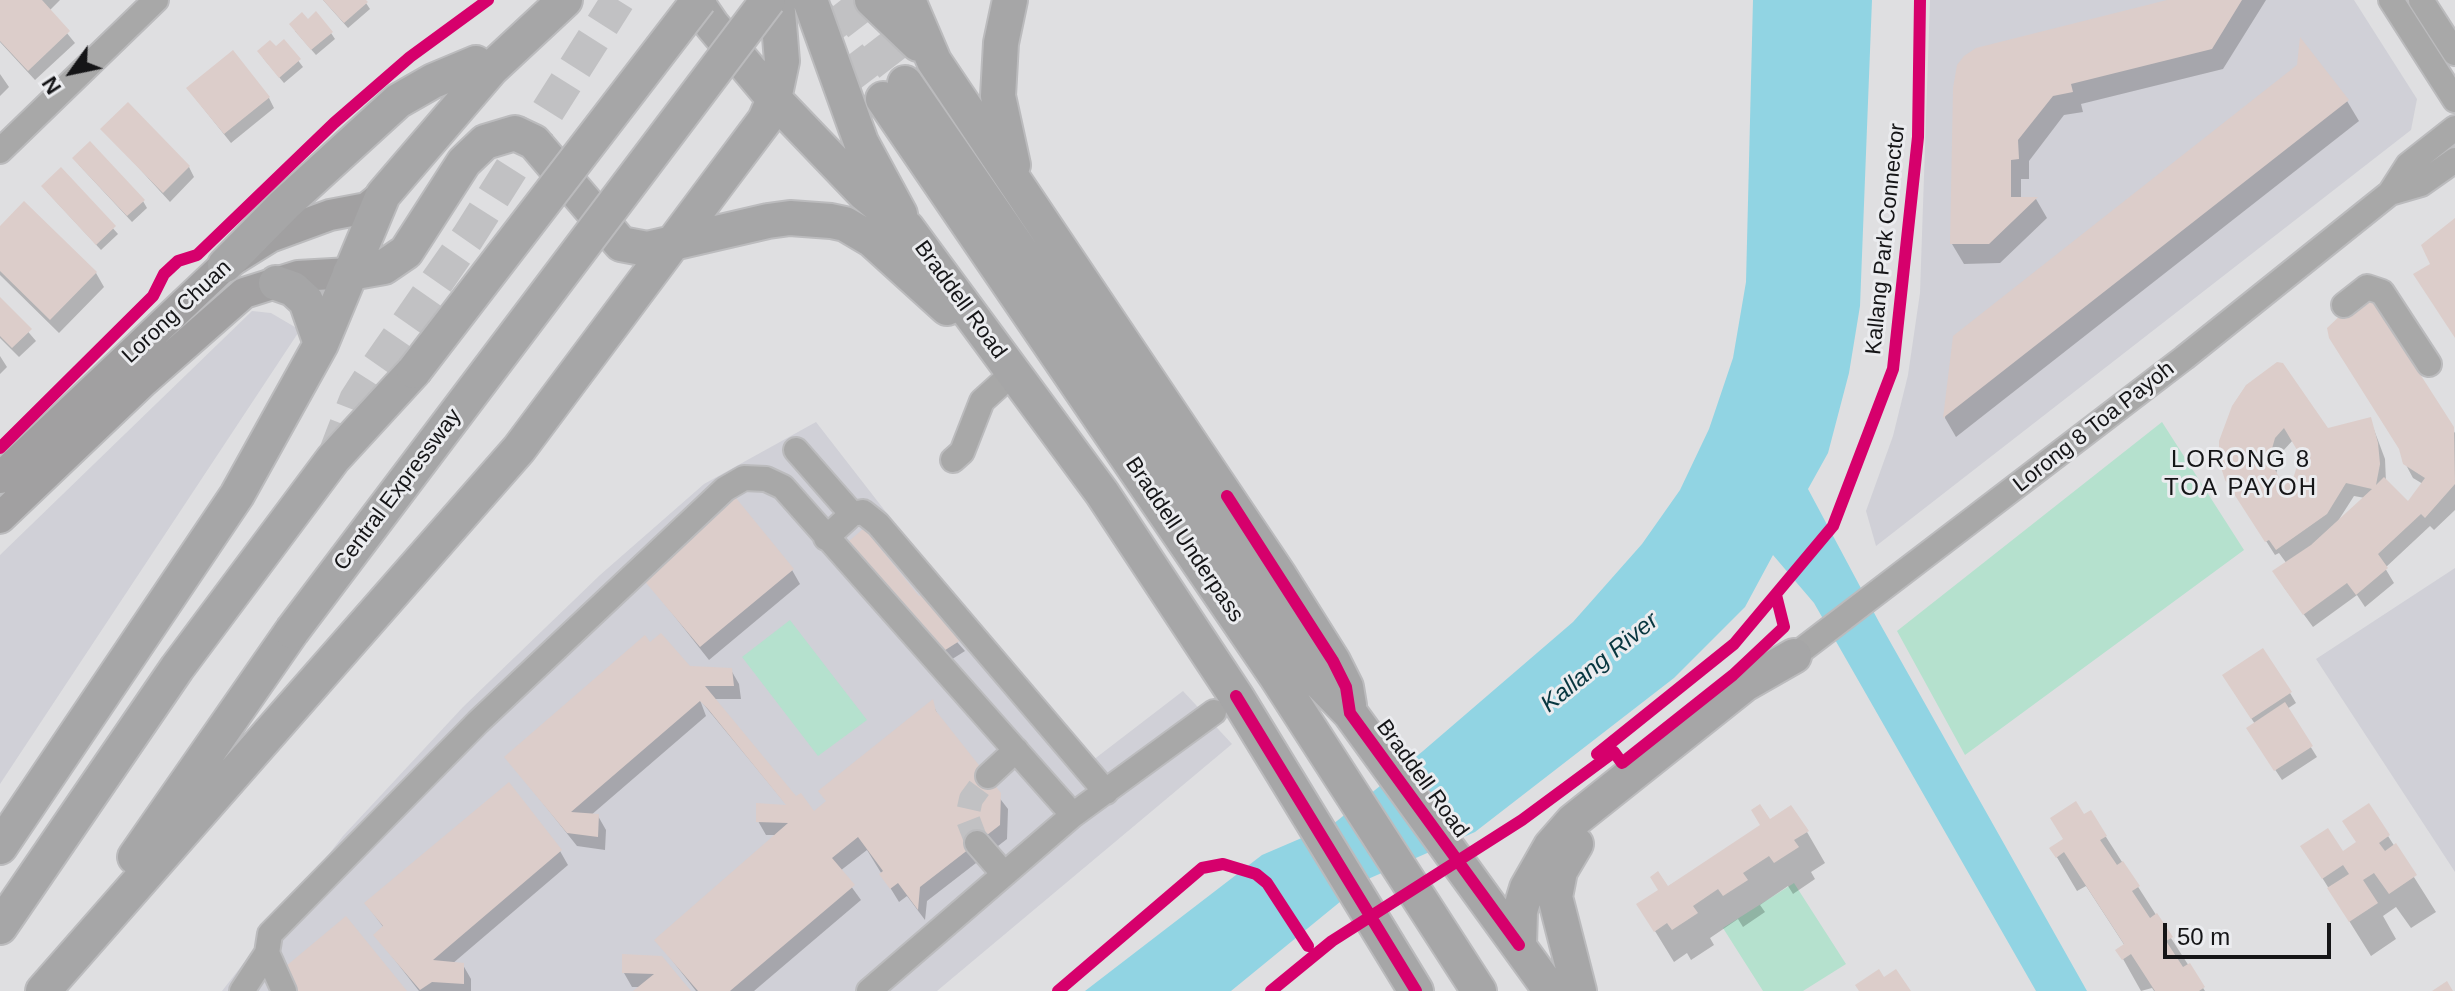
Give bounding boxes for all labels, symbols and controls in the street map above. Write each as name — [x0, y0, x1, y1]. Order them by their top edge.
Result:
north arrow — [32, 32, 112, 112]
text: N — [37, 72, 66, 99]
street label: Kallang Park Connector — [1861, 122, 1911, 356]
street label: Braddell Road — [908, 236, 1012, 364]
street label: Lorong Chuan — [117, 255, 237, 369]
street label: Lorong 8 Toa Payoh — [2008, 356, 2180, 498]
street label: Central Expressway — [329, 404, 467, 576]
district label: LORONG 8 TOA PAYOH — [2164, 446, 2318, 502]
street label: Braddell Underpass — [1119, 453, 1249, 627]
water label: Kallang River — [1535, 607, 1665, 719]
street label: Braddell Road — [1370, 715, 1474, 843]
scale bar — [2167, 907, 2335, 957]
text: 50 m — [2177, 923, 2230, 950]

